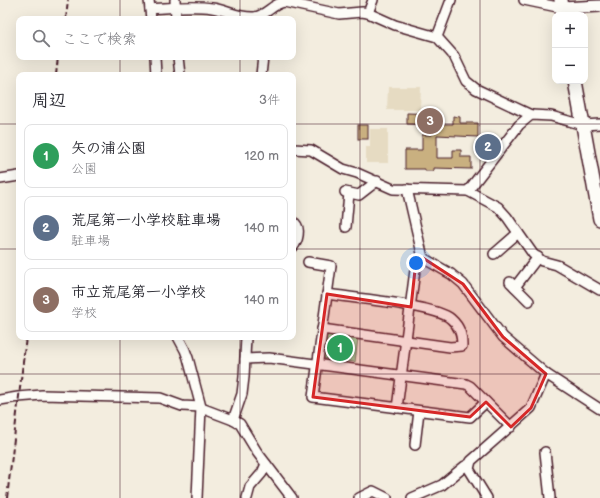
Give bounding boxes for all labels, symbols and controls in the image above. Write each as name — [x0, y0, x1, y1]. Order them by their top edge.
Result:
map controls — [552, 12, 588, 84]
button: + — [552, 12, 588, 48]
search box — [16, 16, 296, 60]
icon: search — [30, 27, 52, 49]
text: ここで検索 — [62, 30, 137, 49]
button: − — [552, 48, 588, 84]
text: 周辺 — [32, 91, 66, 111]
text: 3件 — [259, 92, 280, 108]
pin: 3 — [417, 106, 443, 136]
pin: 2 — [475, 132, 501, 162]
text: 矢の浦公園 — [71, 139, 146, 158]
text: 1 — [43, 148, 49, 164]
text: 120 m — [244, 148, 279, 164]
text: 公園 — [71, 161, 97, 177]
text: 荒尾第一小学校駐車場 — [71, 211, 221, 230]
text: 2 — [42, 220, 50, 236]
text: 140 m — [244, 220, 279, 236]
text: 駐車場 — [71, 233, 110, 249]
your location — [406, 253, 426, 273]
text: 市立荒尾第一小学校 — [71, 283, 206, 302]
text: 3 — [42, 292, 50, 308]
text: 140 m — [244, 292, 279, 308]
text: 学校 — [71, 305, 97, 321]
pin: 1 — [327, 333, 353, 363]

